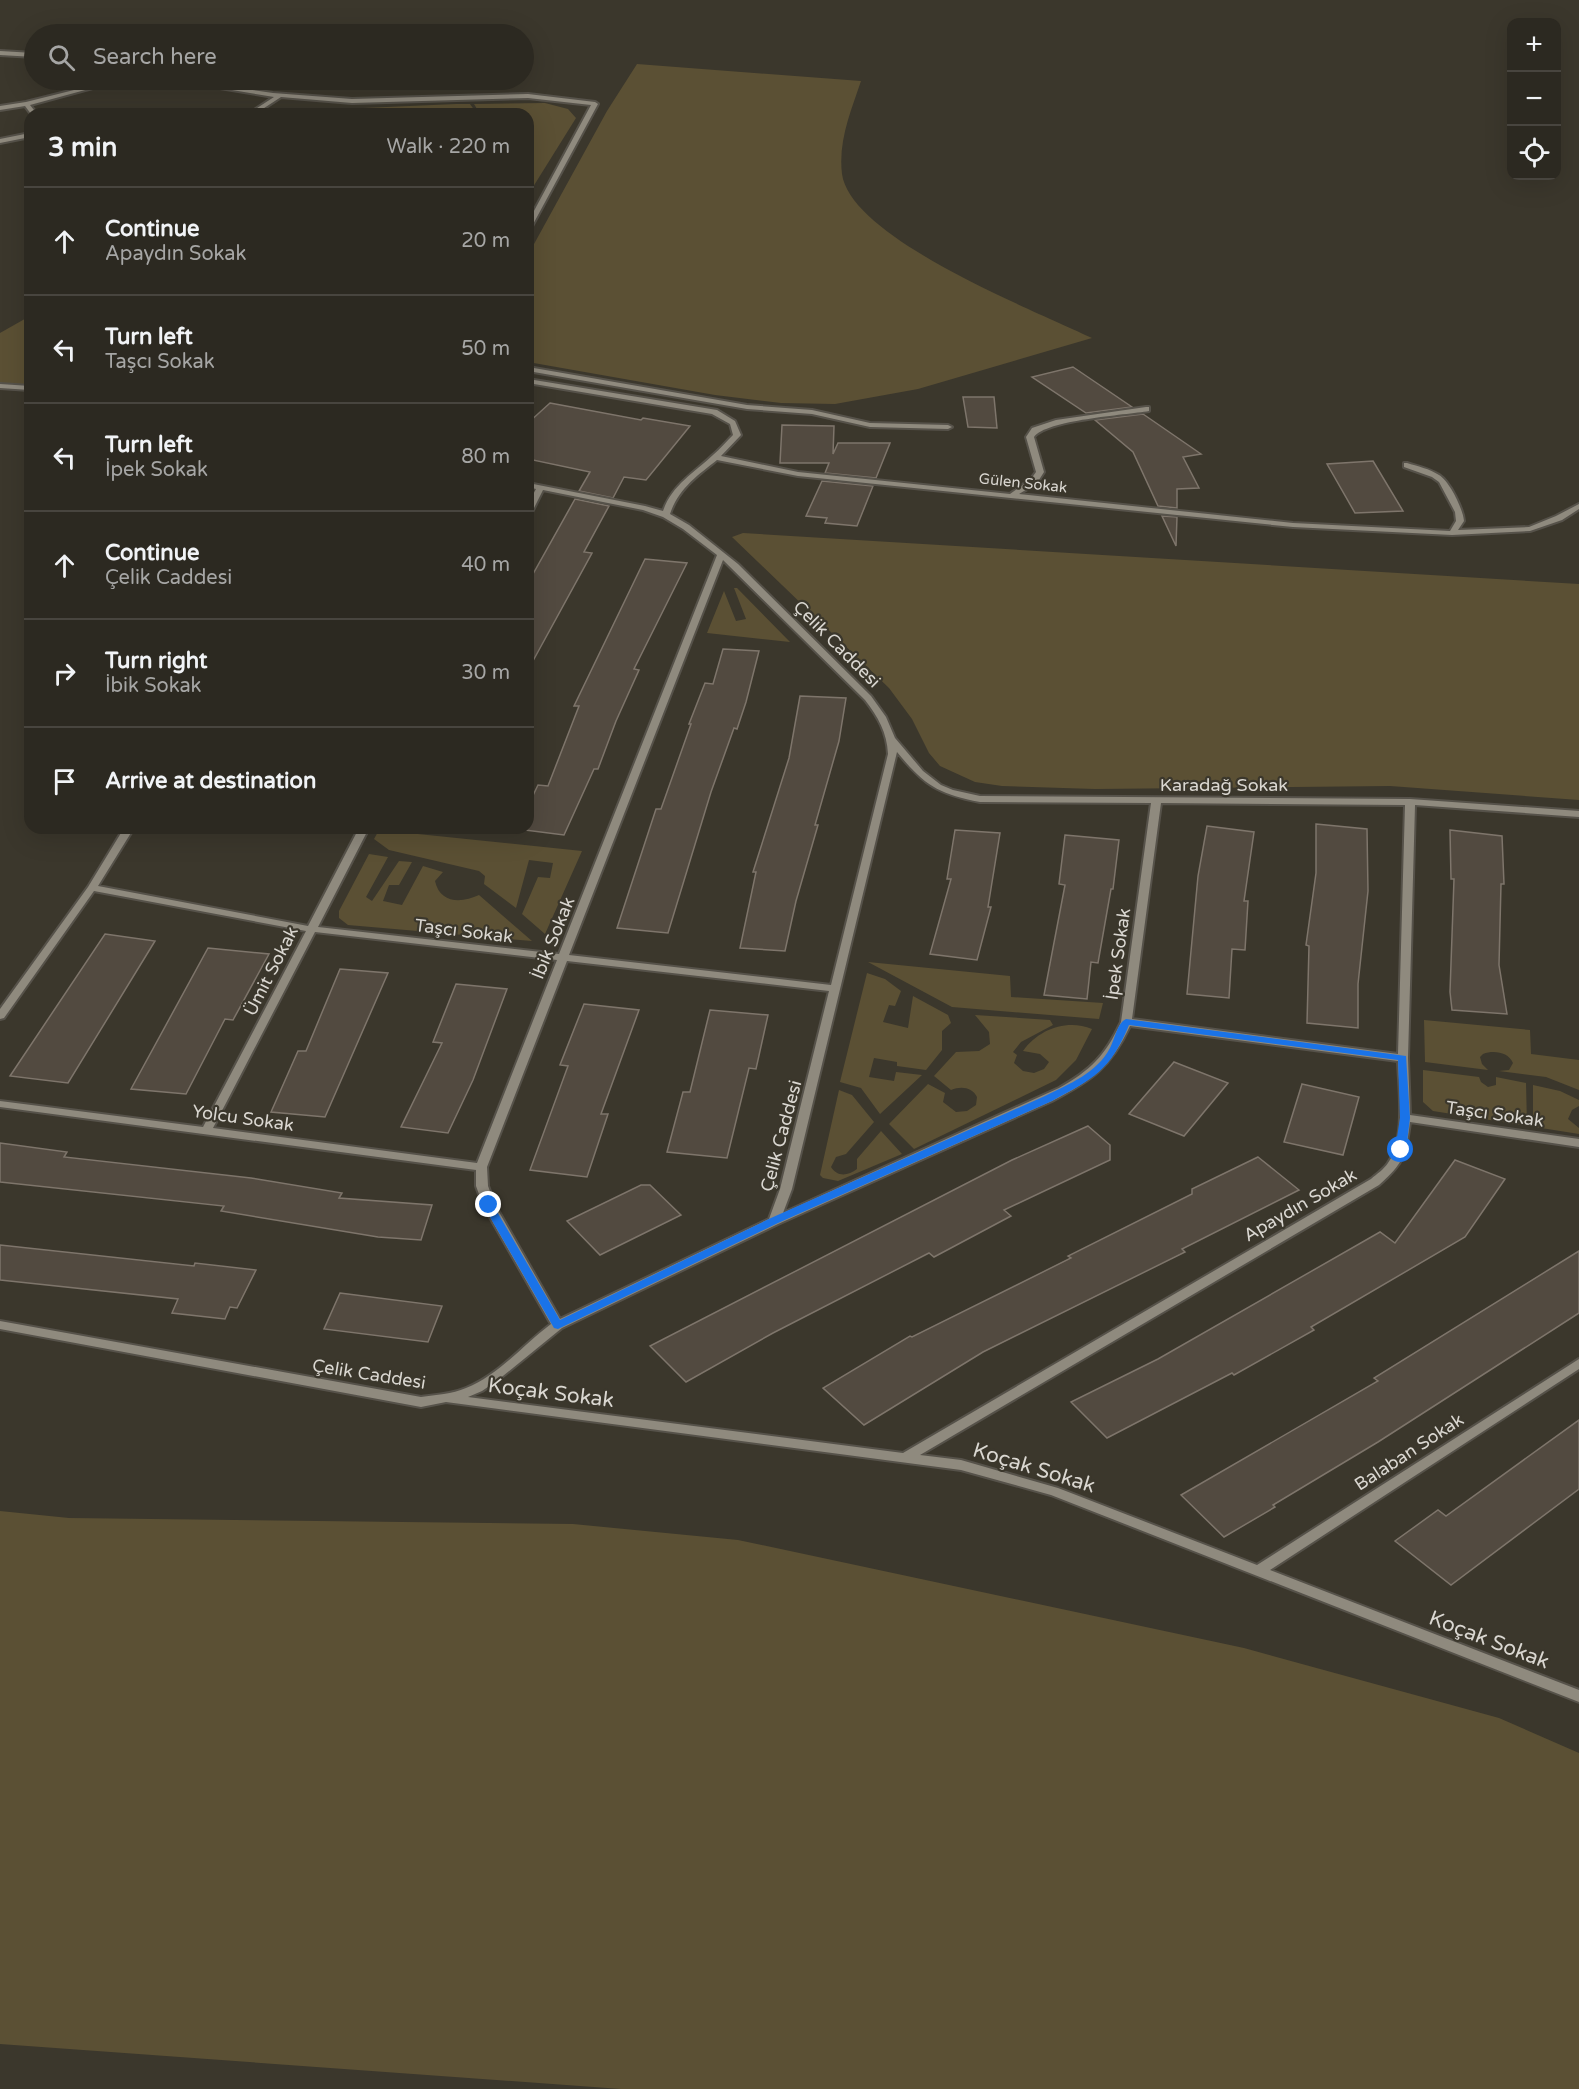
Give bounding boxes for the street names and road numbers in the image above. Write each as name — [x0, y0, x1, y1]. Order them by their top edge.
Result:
street label: Gülen Sokak — [978, 469, 1068, 497]
street label: Çelik Caddesi — [789, 596, 885, 692]
street label: Karadağ Sokak — [1160, 774, 1288, 796]
street label: İbik Sokak — [527, 893, 580, 982]
street label: İpek Sokak — [1101, 906, 1135, 1001]
street label: Taşcı Sokak — [414, 914, 514, 948]
street label: Ümit Sokak — [239, 922, 303, 1019]
street label: Çelik Caddesi — [756, 1078, 806, 1194]
street label: Taşcı Sokak — [1445, 1096, 1546, 1132]
street label: Yolcu Sokak — [191, 1100, 295, 1136]
street label: Apaydın Sokak — [1239, 1164, 1361, 1246]
street label: Çelik Caddesi — [311, 1354, 427, 1394]
street label: Koçak Sokak — [486, 1373, 616, 1413]
street label: Balaban Sokak — [1350, 1408, 1468, 1496]
street label: Koçak Sokak — [970, 1437, 1098, 1499]
street label: Koçak Sokak — [1425, 1606, 1553, 1674]

